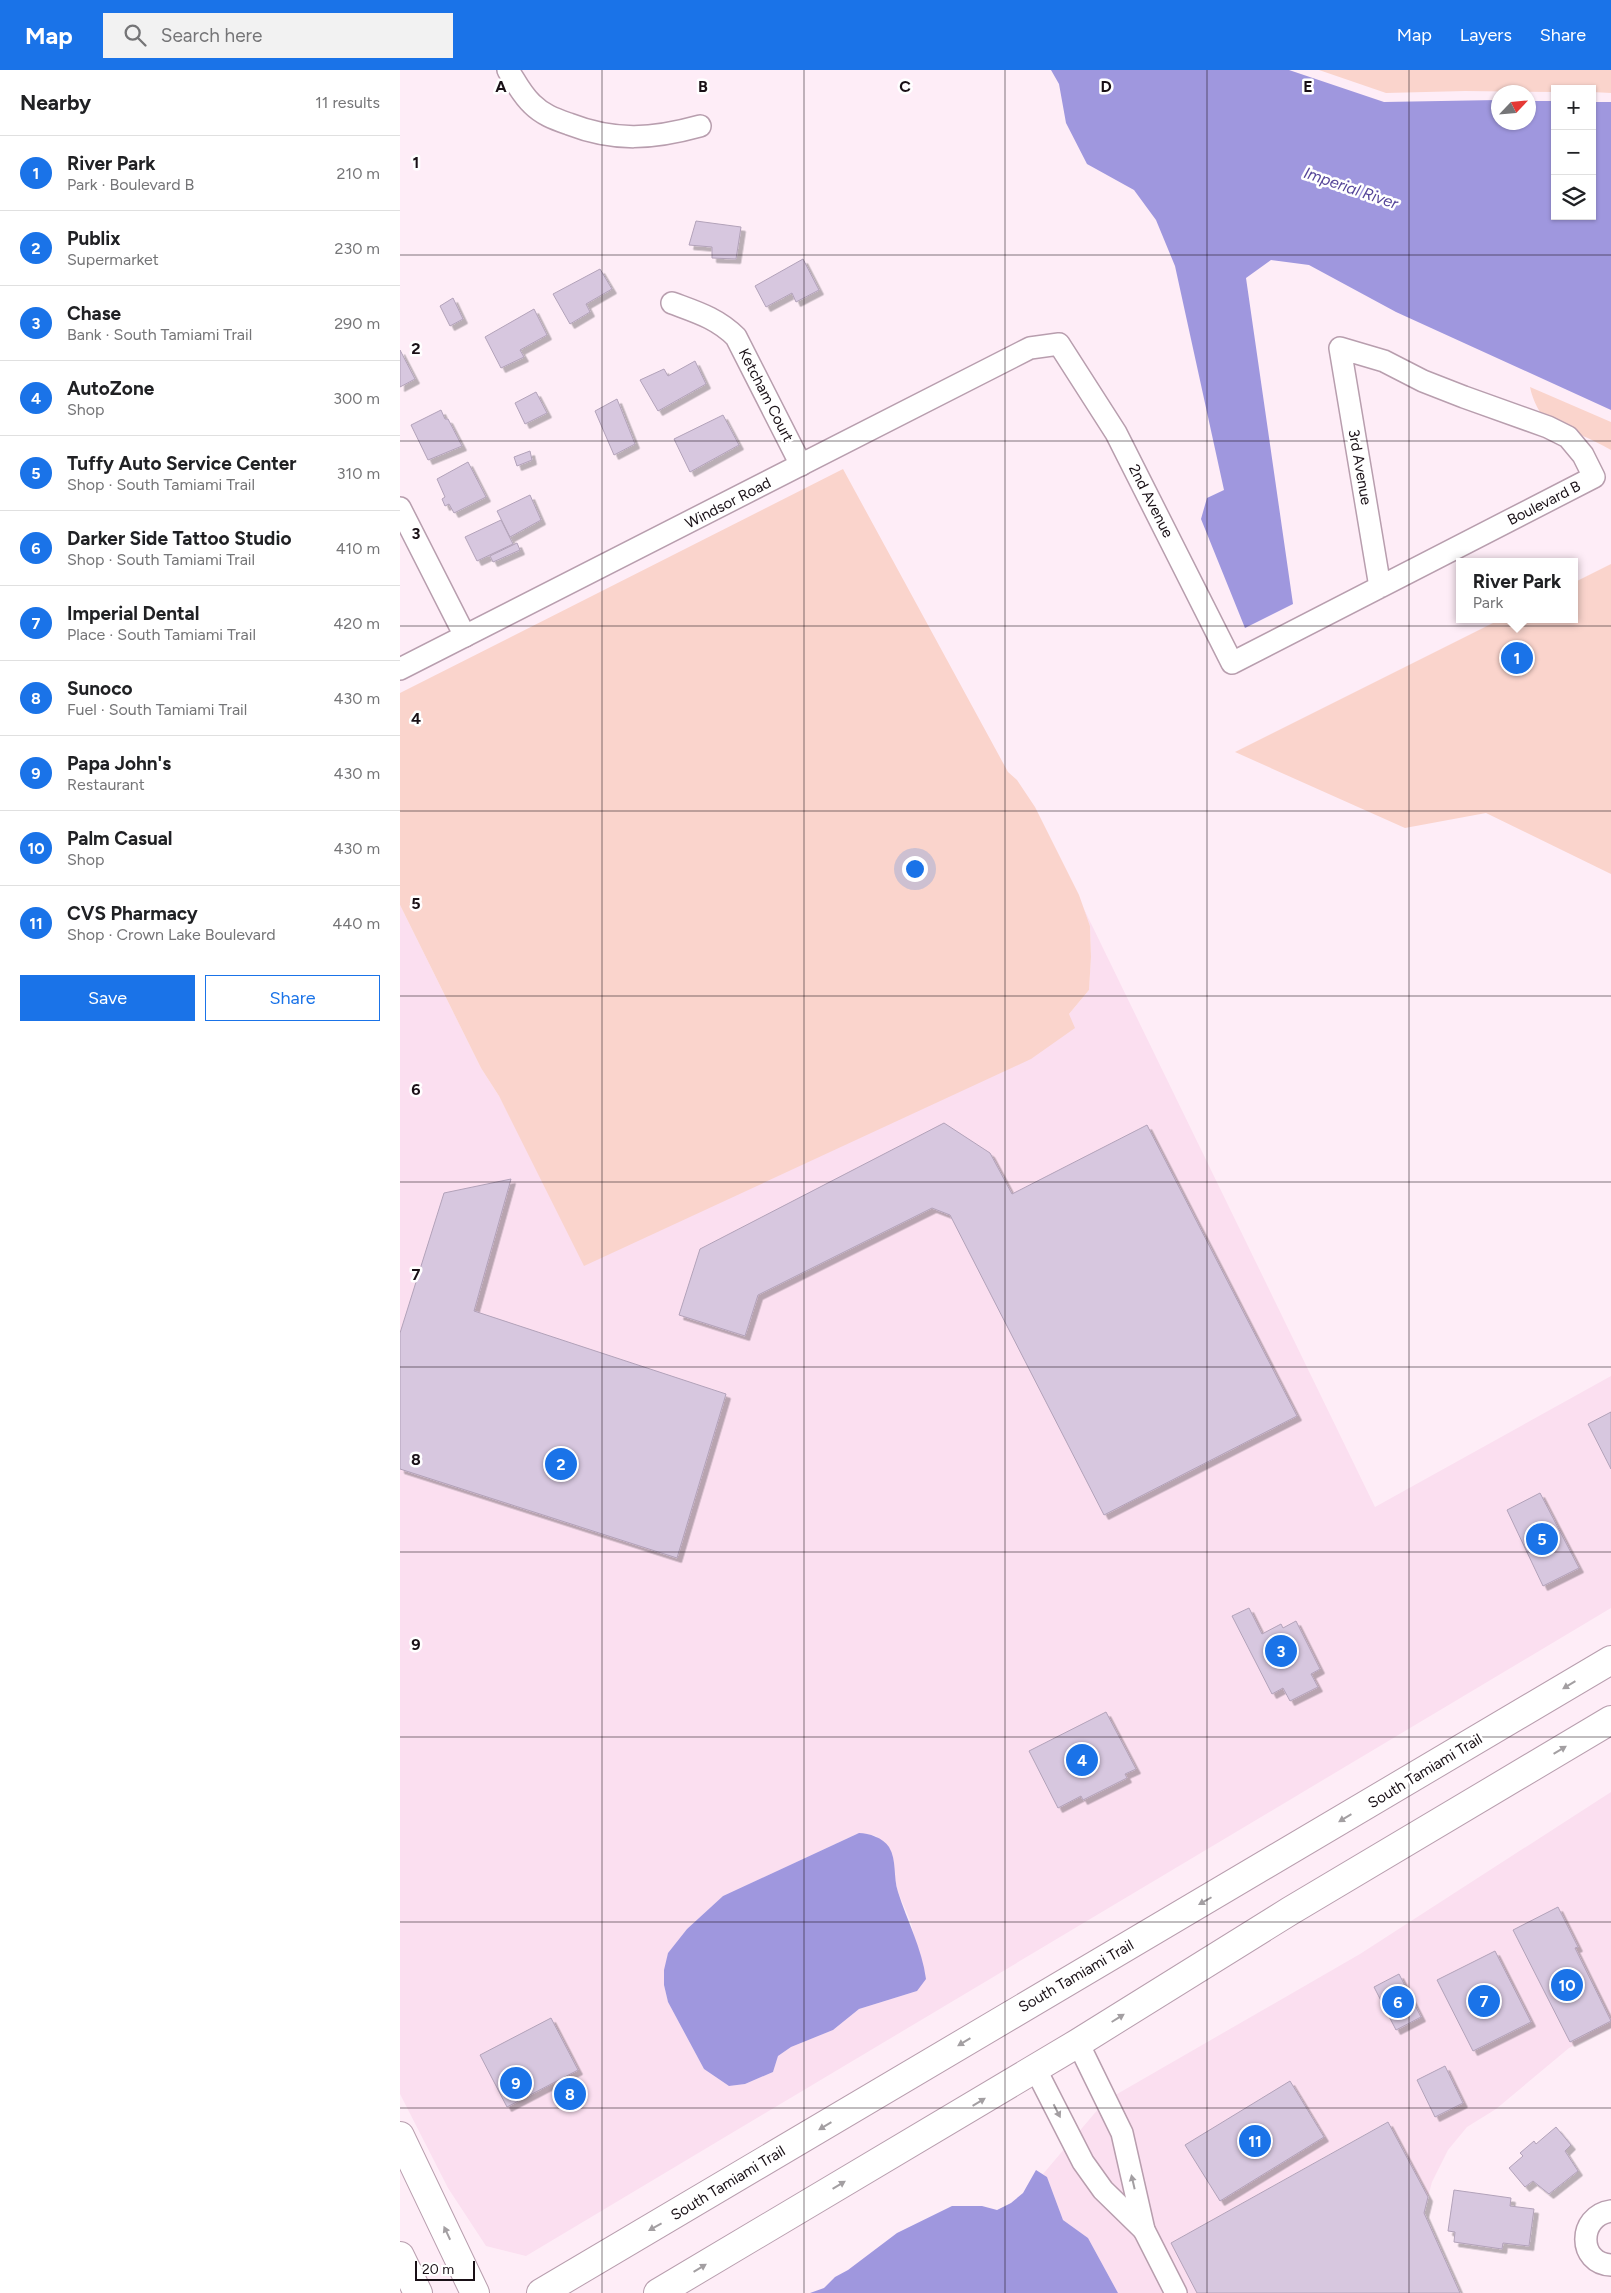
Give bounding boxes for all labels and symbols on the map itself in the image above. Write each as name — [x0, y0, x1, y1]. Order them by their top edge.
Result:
text: A — [495, 77, 507, 96]
text: B — [698, 77, 708, 96]
text: C — [899, 77, 911, 96]
text: D — [1100, 77, 1112, 96]
text: E — [1303, 77, 1313, 96]
north arrow — [1491, 85, 1536, 130]
text: 1 — [413, 153, 419, 172]
water label: Imperial River — [1301, 163, 1401, 213]
text: 2 — [411, 339, 421, 358]
street label: Ketcham Court — [735, 345, 797, 445]
street label: 3rd Avenue — [1344, 428, 1376, 506]
street label: 2nd Avenue — [1125, 461, 1177, 541]
street label: Windsor Road — [682, 474, 774, 532]
street label: Boulevard B — [1504, 477, 1584, 529]
text: 3 — [412, 524, 421, 543]
pin: 1 — [1501, 639, 1533, 677]
text: 4 — [411, 709, 421, 728]
your location — [902, 856, 928, 882]
text: 5 — [411, 894, 421, 913]
text: 6 — [411, 1080, 421, 1099]
text: 7 — [412, 1265, 421, 1284]
pin: 2 — [545, 1445, 577, 1483]
text: 8 — [411, 1450, 421, 1469]
pin: 5 — [1526, 1520, 1558, 1558]
pin: 3 — [1265, 1632, 1297, 1670]
text: 9 — [411, 1635, 421, 1654]
one-way arrow — [1563, 1680, 1576, 1689]
street label: South Tamiami Trail — [1365, 1730, 1485, 1812]
pin: 4 — [1066, 1741, 1098, 1779]
one-way arrow — [1553, 1746, 1566, 1755]
one-way arrow — [1338, 1814, 1351, 1823]
one-way arrow — [1198, 1896, 1211, 1905]
street label: South Tamiami Trail — [1015, 1936, 1137, 2016]
pin: 10 — [1551, 1966, 1583, 2004]
pin: 7 — [1468, 1982, 1500, 2020]
pin: 6 — [1382, 1983, 1414, 2021]
one-way arrow — [1111, 2013, 1125, 2023]
one-way arrow — [958, 2038, 971, 2047]
pin: 9 — [500, 2064, 532, 2102]
pin: 8 — [554, 2075, 586, 2113]
one-way arrow — [972, 2097, 985, 2106]
one-way arrow — [1053, 2104, 1061, 2119]
one-way arrow — [818, 2121, 831, 2130]
pin: 11 — [1239, 2122, 1271, 2160]
street label: South Tamiami Trail — [668, 2142, 788, 2224]
one-way arrow — [1129, 2175, 1137, 2190]
one-way arrow — [833, 2180, 846, 2189]
one-way arrow — [648, 2222, 662, 2231]
one-way arrow — [443, 2226, 451, 2240]
scale bar — [415, 2258, 475, 2281]
one-way arrow — [693, 2264, 706, 2273]

